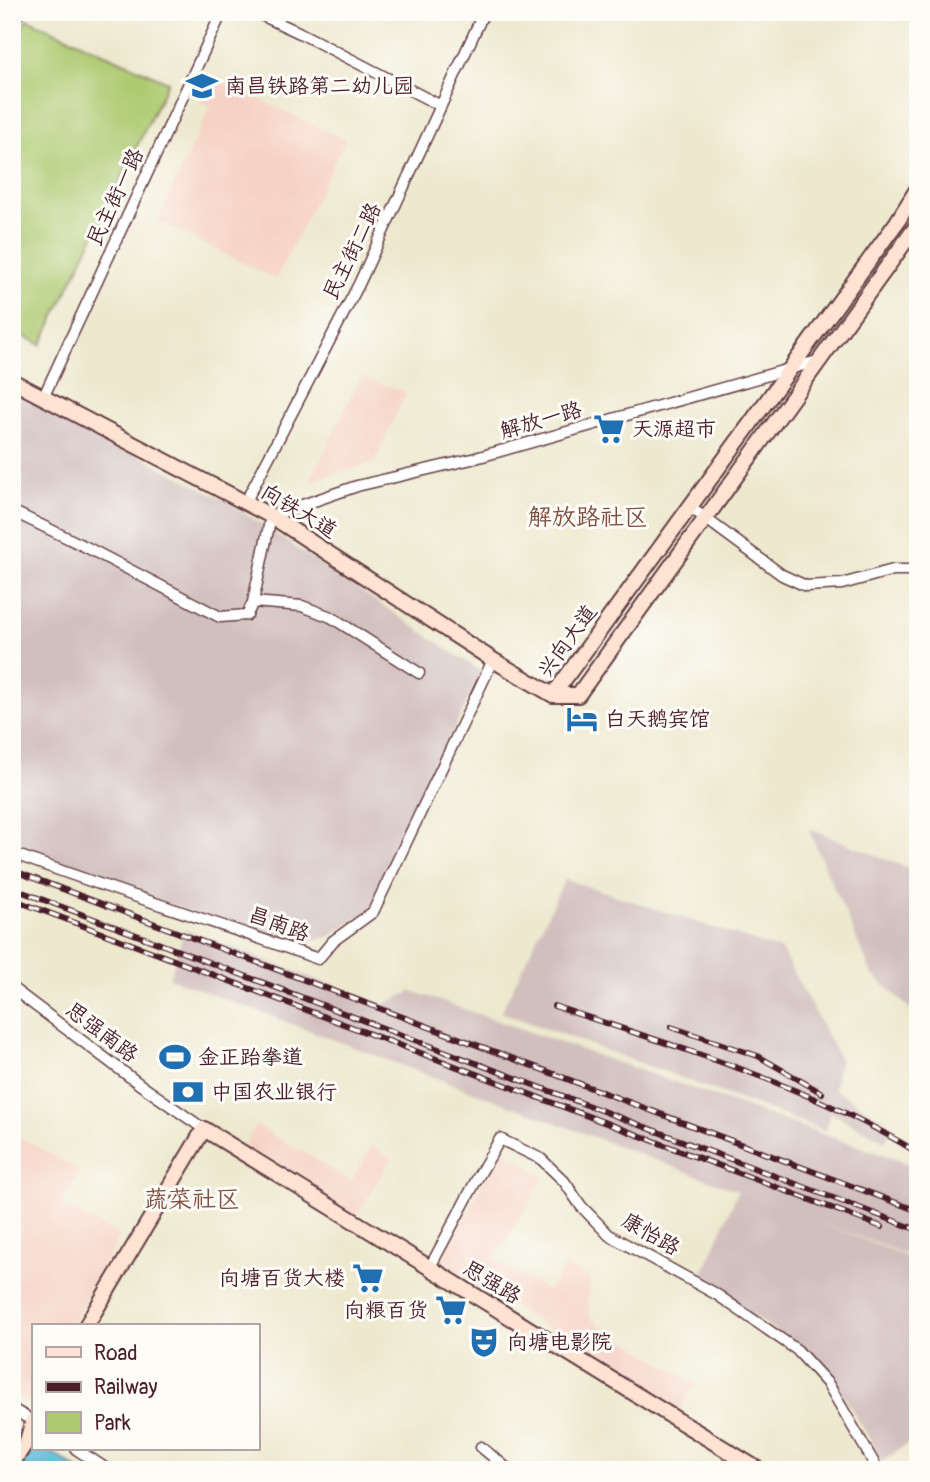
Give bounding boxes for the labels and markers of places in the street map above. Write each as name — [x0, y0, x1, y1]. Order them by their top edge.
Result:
school or university icon: 南昌铁路第二幼儿园 — [185, 69, 219, 103]
place label: 南昌铁路第二幼儿园 — [225, 73, 414, 100]
supermarket icon: 天源超市 — [592, 412, 626, 446]
place label: 天源超市 — [632, 416, 716, 443]
hotel icon: 白天鹅宾馆 — [565, 702, 599, 736]
place label: 白天鹅宾馆 — [605, 706, 710, 733]
sports icon: 金正跆拳道 — [158, 1040, 192, 1074]
place label: 金正跆拳道 — [198, 1044, 303, 1071]
bank icon: 中国农业银行 — [171, 1075, 205, 1109]
place label: 中国农业银行 — [211, 1079, 337, 1106]
supermarket icon: 向塘百货大楼 — [351, 1261, 385, 1295]
place label: 向塘百货大楼 — [219, 1265, 345, 1292]
supermarket icon: 向粮百货 — [434, 1293, 468, 1327]
place label: 向粮百货 — [344, 1297, 428, 1324]
theatre icon: 向塘电影院 — [467, 1325, 501, 1359]
place label: 向塘电影院 — [507, 1329, 612, 1356]

